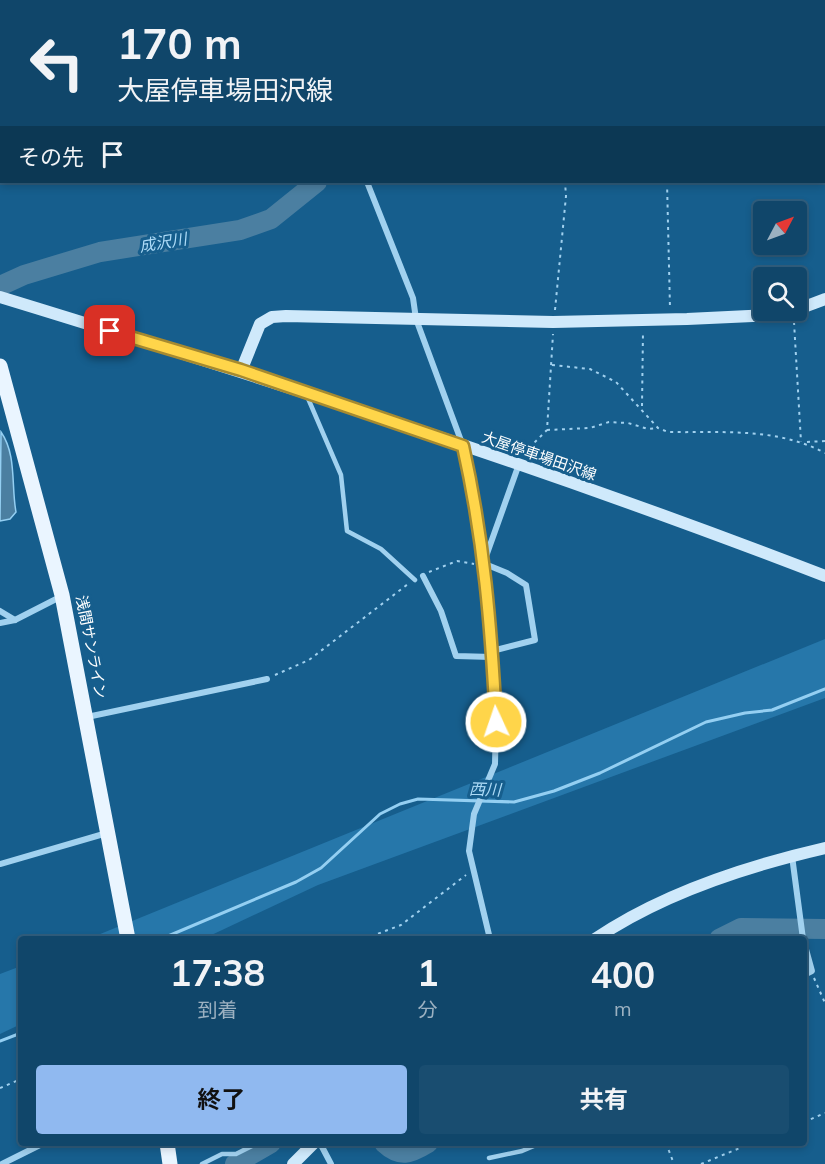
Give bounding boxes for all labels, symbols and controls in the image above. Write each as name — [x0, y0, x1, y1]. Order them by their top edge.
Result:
text: 170 m — [117, 17, 242, 70]
icon: left — [18, 24, 96, 102]
text: 大屋停車場田沢線 — [117, 73, 333, 107]
icon: arrive — [96, 138, 129, 171]
text: その先 — [18, 143, 84, 171]
north arrow — [753, 201, 807, 255]
map controls — [753, 201, 807, 321]
water label: 成沢川 — [138, 228, 190, 256]
button: search — [753, 267, 807, 321]
pin — [84, 305, 135, 356]
icon: arrive — [93, 314, 126, 347]
street label: 大屋停車場田沢線 — [479, 427, 599, 484]
street label: 浅間サンライン — [72, 594, 111, 700]
position arrow — [464, 690, 528, 754]
water label: 西川 — [469, 778, 503, 800]
text: 17:38 — [170, 950, 265, 995]
text: 1 — [417, 950, 439, 995]
text: 400 — [590, 952, 655, 997]
text: m — [614, 996, 632, 1021]
text: 到着 — [197, 997, 237, 1022]
text: 分 — [418, 997, 438, 1022]
button: 終了 — [36, 1065, 407, 1134]
button: 共有 — [419, 1065, 789, 1134]

